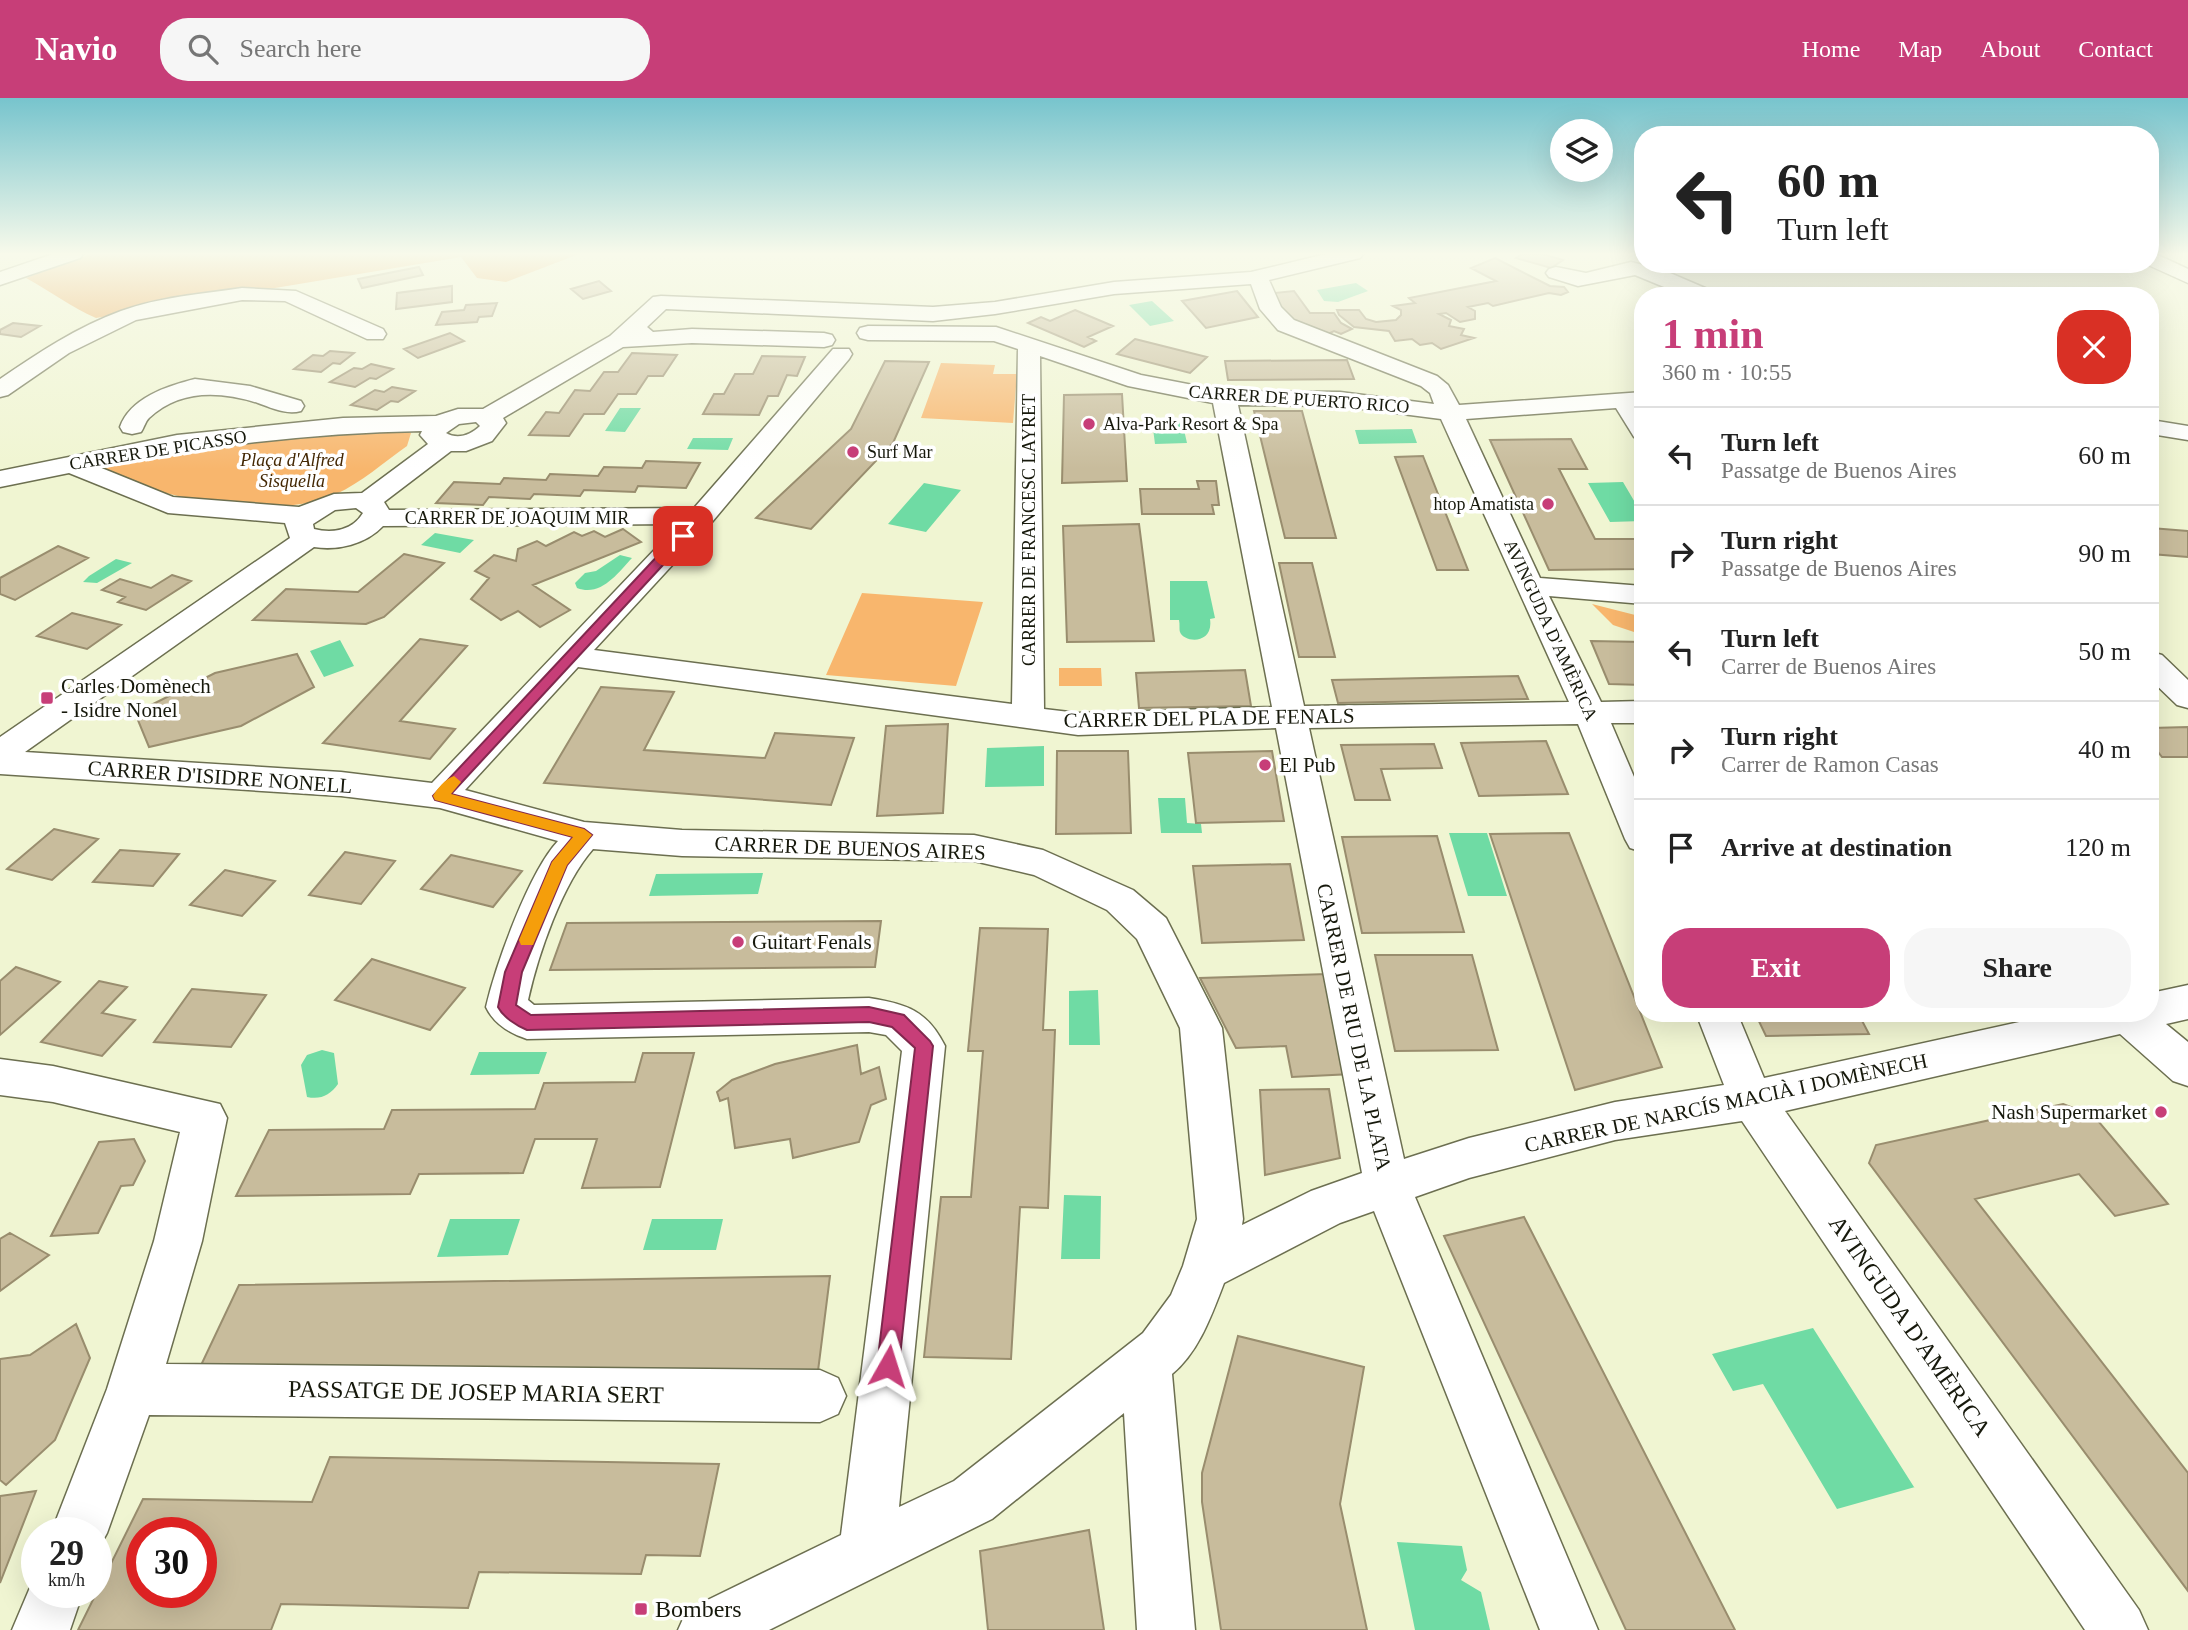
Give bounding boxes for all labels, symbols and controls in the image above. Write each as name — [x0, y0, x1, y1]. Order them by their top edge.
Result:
search box — [160, 18, 650, 81]
icon: search — [184, 30, 222, 68]
text: Navio — [35, 31, 118, 67]
text: Search here — [240, 34, 361, 63]
text: Home — [1802, 36, 1860, 62]
text: Map — [1898, 36, 1942, 62]
text: About — [1980, 36, 2040, 62]
text: Contact — [2078, 36, 2153, 62]
map controls — [1550, 119, 1613, 182]
button: layers — [1550, 119, 1613, 182]
text: 60 m — [1777, 153, 1879, 208]
icon: left — [1662, 154, 1753, 245]
text: Turn left — [1777, 211, 1889, 247]
button: close — [2057, 310, 2131, 384]
text: 1 min — [1662, 311, 1764, 357]
text: 360 m · 10:55 — [1662, 360, 1792, 385]
street label: CARRER DE PUERTO RICO — [1188, 381, 1410, 417]
street label: CARRER DE FRANCESC LAYRET — [1019, 394, 1039, 666]
place label: Alva-Park Resort & Spa — [1103, 414, 1278, 434]
marker: Alva-Park Resort & Spa — [1081, 416, 1097, 432]
street label: CARRER DE PICASSO — [68, 426, 248, 474]
text: Turn left — [1721, 428, 1819, 457]
icon: left — [1662, 437, 1700, 475]
text: 60 m — [2078, 441, 2131, 470]
place label: Surf Mar — [867, 442, 933, 462]
marker: Surf Mar — [845, 444, 861, 460]
park label: Plaça d'Alfred Sisquella — [239, 450, 345, 491]
text: Passatge de Buenos Aires — [1721, 458, 1957, 483]
place label: htop Amatista — [1434, 494, 1534, 514]
marker: htop Amatista — [1540, 496, 1556, 512]
pin — [653, 506, 713, 566]
street label: CARRER DE JOAQUIM MIR — [405, 508, 629, 528]
icon: arrive — [664, 517, 702, 555]
text: Turn right — [1721, 526, 1838, 555]
icon: right — [1662, 535, 1700, 573]
street label: AVINGUDA D'AMÈRICA — [1500, 536, 1603, 724]
text: 90 m — [2078, 539, 2131, 568]
text: Passatge de Buenos Aires — [1721, 556, 1957, 581]
text: Turn left — [1721, 624, 1819, 653]
icon: left — [1662, 633, 1700, 671]
text: 50 m — [2078, 637, 2131, 666]
text: Carrer de Buenos Aires — [1721, 654, 1936, 679]
place label: Carles Domènech - Isidre Nonel — [61, 674, 211, 722]
marker: Carles Domènech - Isidre Nonel — [39, 690, 55, 706]
street label: CARRER DEL PLA DE FENALS — [1063, 703, 1355, 733]
text: Turn right — [1721, 722, 1838, 751]
icon: right — [1662, 731, 1700, 769]
text: 40 m — [2078, 735, 2131, 764]
text: Carrer de Ramon Casas — [1721, 752, 1939, 777]
place label: El Pub — [1279, 753, 1336, 777]
street label: CARRER D'ISIDRE NONELL — [87, 756, 353, 798]
marker: El Pub — [1257, 757, 1273, 773]
icon: arrive — [1662, 829, 1700, 867]
street label: CARRER DE BUENOS AIRES — [714, 831, 986, 865]
text: Arrive at destination — [1721, 833, 1952, 862]
text: 120 m — [2065, 833, 2131, 862]
street label: CARRER DE RIU DE LA PLATA — [1312, 881, 1396, 1174]
button: Exit — [1662, 928, 1890, 1008]
button: Share — [1904, 928, 2131, 1008]
place label: Guitart Fenals — [752, 930, 872, 954]
marker: Guitart Fenals — [730, 934, 746, 950]
street label: CARRER DE NARCÍS MACIÀ I DOMÈNECH — [1522, 1049, 1930, 1157]
place label: Nash Supermarket — [1991, 1100, 2147, 1124]
marker: Nash Supermarket — [2153, 1104, 2169, 1120]
street label: AVINGUDA D'AMÈRICA — [1824, 1211, 1997, 1442]
position arrow — [851, 1329, 925, 1403]
street label: PASSATGE DE JOSEP MARIA SERT — [288, 1376, 664, 1408]
speed limit sign: 30 — [126, 1517, 217, 1608]
text: 29 — [49, 1534, 84, 1573]
text: km/h — [48, 1570, 85, 1590]
place label: Bombers — [655, 1596, 742, 1622]
marker: Bombers — [633, 1601, 649, 1617]

